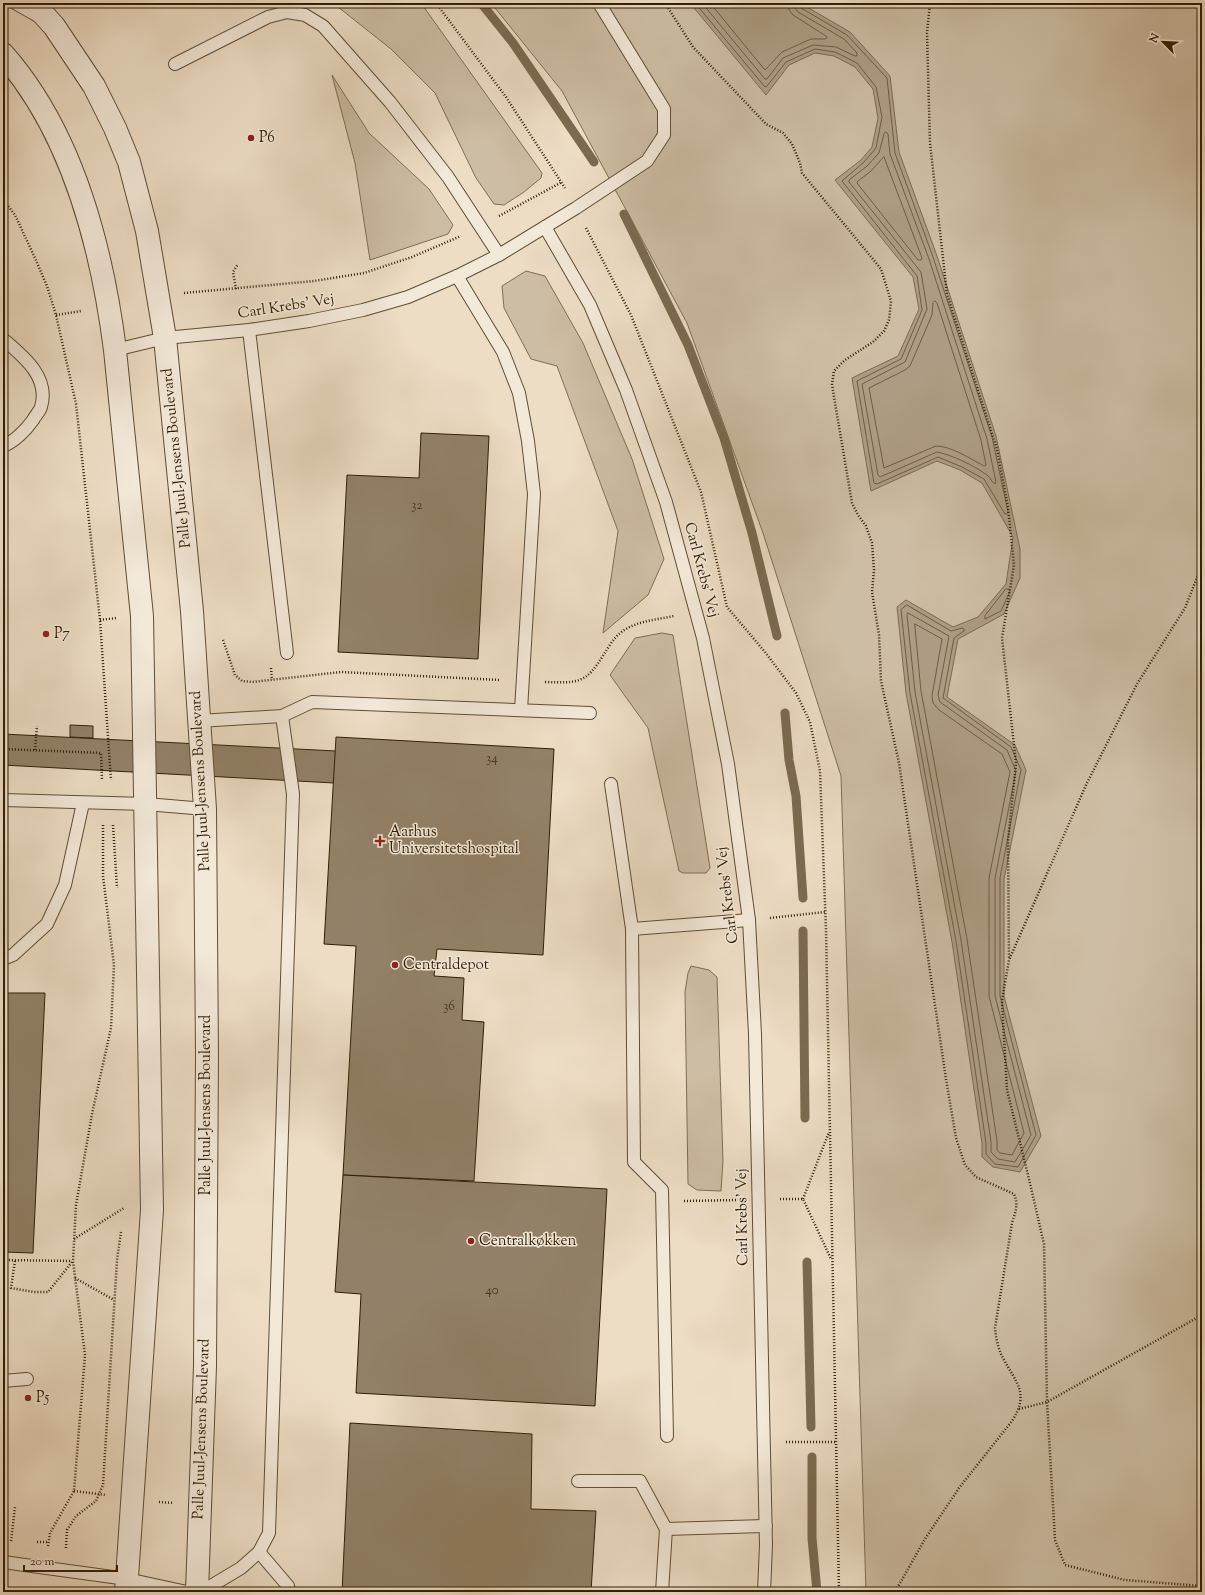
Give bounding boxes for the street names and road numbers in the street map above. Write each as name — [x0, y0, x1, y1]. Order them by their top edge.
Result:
street label: Carl Krebs' Vej — [236, 289, 336, 325]
street label: Palle Juul-Jensens Boulevard — [157, 367, 197, 549]
street label: Carl Krebs' Vej — [678, 520, 724, 620]
street label: Palle Juul-Jensens Boulevard — [186, 690, 216, 872]
street label: Carl Krebs' Vej — [712, 845, 744, 945]
street label: Palle Juul-Jensens Boulevard — [196, 1014, 217, 1195]
street label: Carl Krebs' Vej — [732, 1168, 754, 1266]
street label: Palle Juul-Jensens Boulevard — [188, 1338, 216, 1520]

